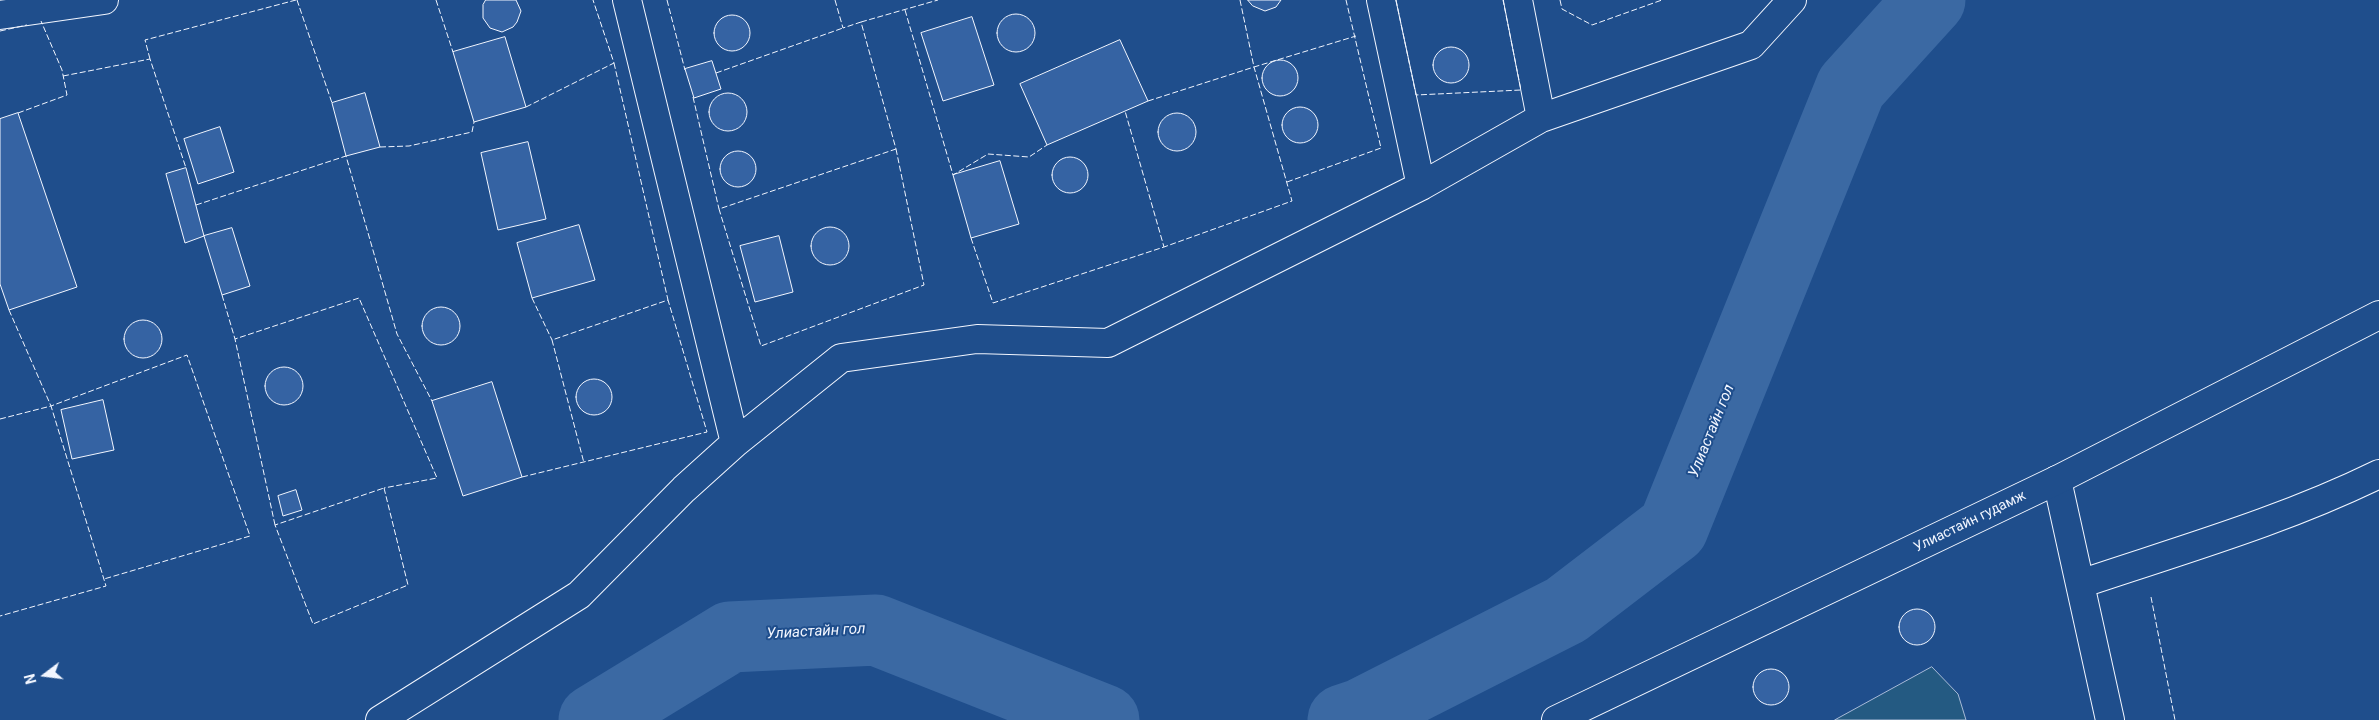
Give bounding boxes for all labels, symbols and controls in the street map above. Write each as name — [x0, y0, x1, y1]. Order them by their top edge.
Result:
water label: Улиастайн гол — [1685, 382, 1739, 480]
street label: Улиастайн гудамж — [1911, 488, 2029, 556]
water label: Улиастайн гол — [766, 620, 866, 644]
north arrow — [20, 650, 70, 700]
text: N — [22, 672, 40, 686]

